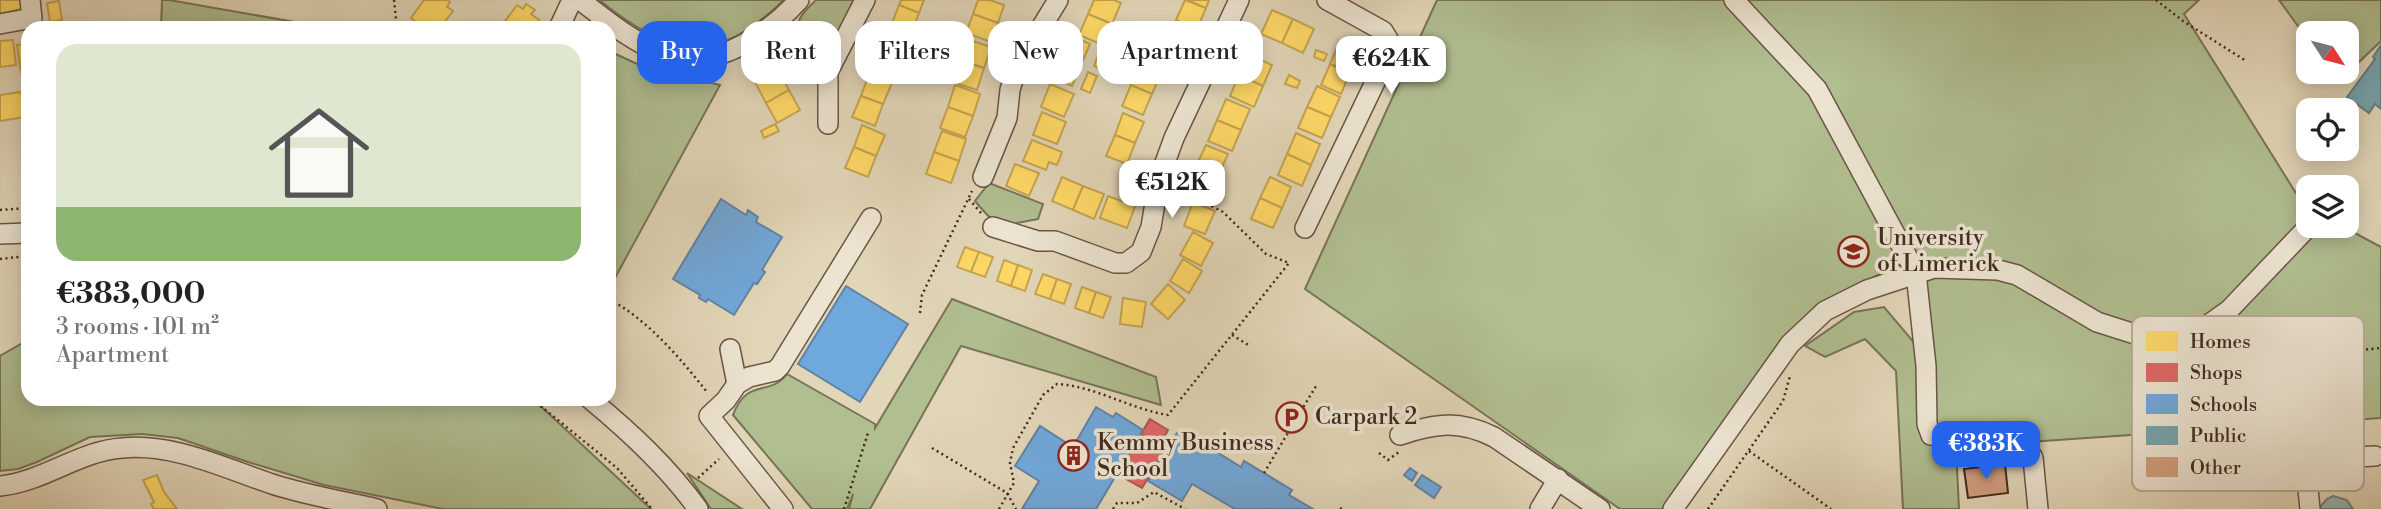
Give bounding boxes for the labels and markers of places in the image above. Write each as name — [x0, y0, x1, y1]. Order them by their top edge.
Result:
pin: €624K — [1342, 36, 1440, 96]
pin: €512K — [1123, 160, 1221, 220]
place label: University of Limerick — [1877, 224, 2000, 278]
school or university icon: University of Limerick — [1837, 234, 1871, 268]
parking icon: Carpark 2 — [1275, 400, 1309, 434]
place label: Carpark 2 — [1315, 403, 1417, 431]
pin: €383K — [1937, 421, 2035, 481]
place label: Kemmy Business School — [1097, 429, 1274, 483]
building icon: Kemmy Business School — [1057, 439, 1091, 473]

